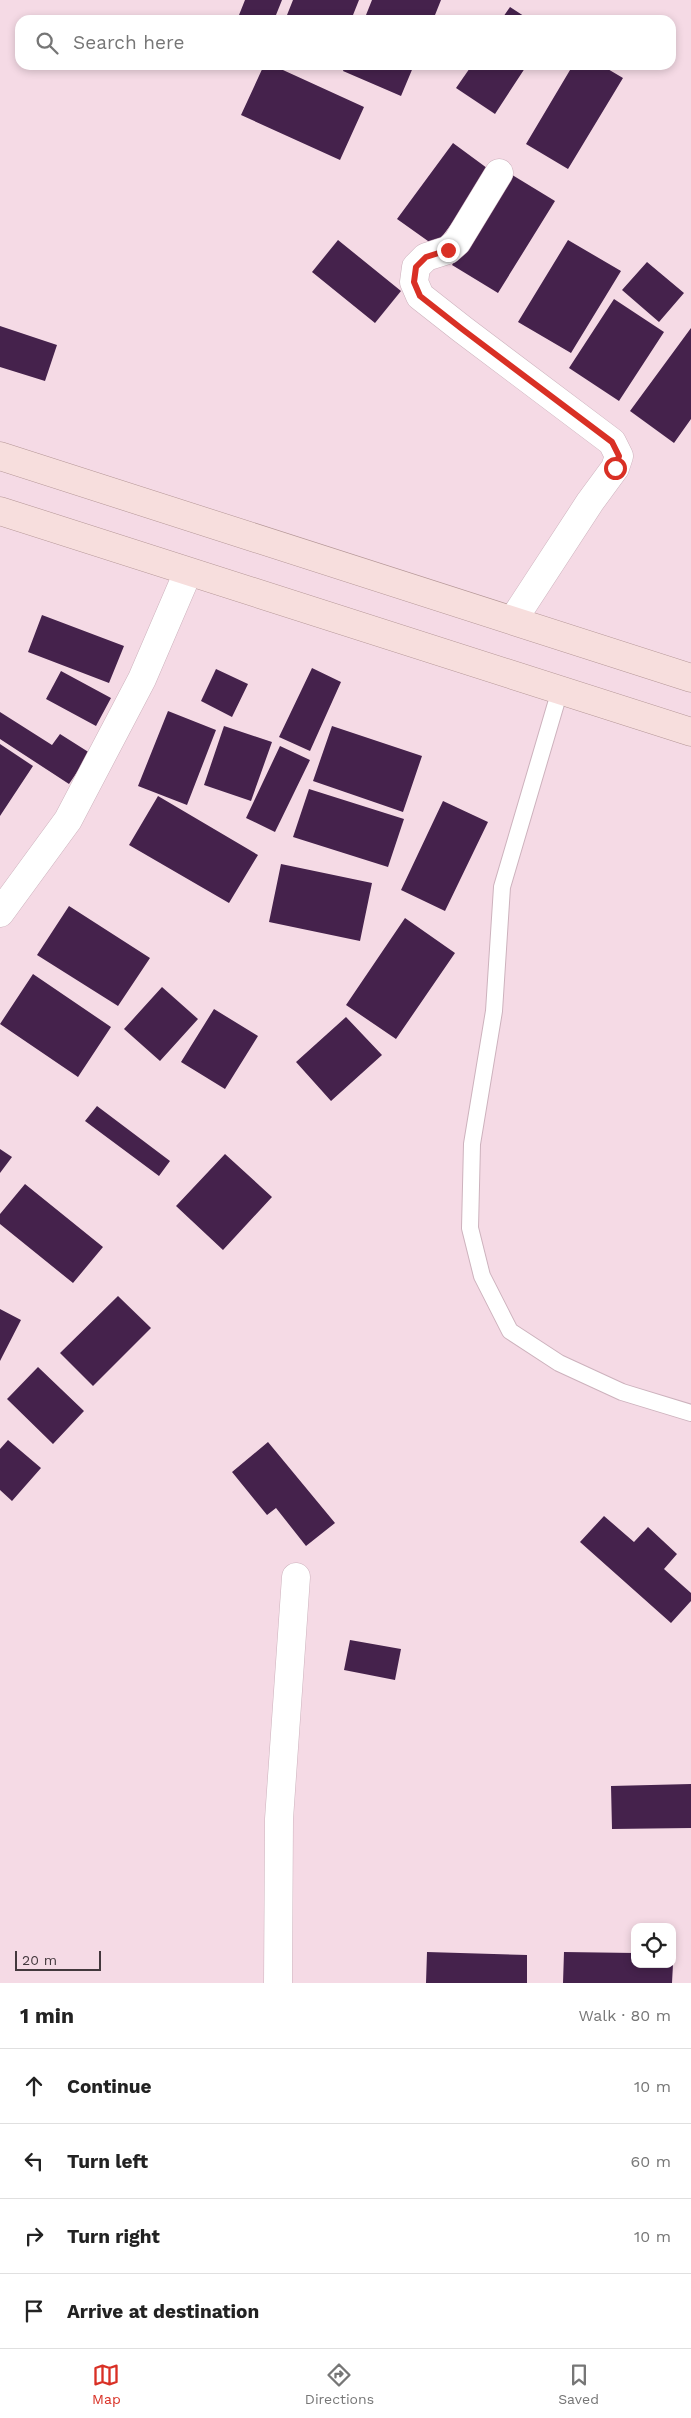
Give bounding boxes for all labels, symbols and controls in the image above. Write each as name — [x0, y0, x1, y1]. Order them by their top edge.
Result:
search box — [15, 15, 676, 70]
icon: search — [33, 29, 61, 57]
text: Search here — [73, 31, 184, 54]
route end — [437, 239, 460, 262]
route start — [604, 457, 627, 480]
map controls — [631, 1923, 676, 1968]
button: locate — [631, 1923, 676, 1968]
scale bar — [15, 1948, 101, 1971]
text: 20 m — [22, 1952, 57, 1968]
text: 1 min — [20, 2003, 74, 2028]
text: Walk · 80 m — [579, 2006, 671, 2025]
icon: ahead — [20, 2072, 48, 2100]
text: Continue — [67, 2075, 151, 2098]
text: 10 m — [634, 2077, 671, 2096]
icon: left — [20, 2147, 48, 2175]
text: Turn left — [67, 2150, 148, 2173]
text: 60 m — [631, 2152, 671, 2171]
icon: right — [20, 2222, 48, 2250]
text: Turn right — [67, 2225, 160, 2248]
text: 10 m — [634, 2227, 671, 2246]
icon: arrive — [20, 2297, 48, 2325]
text: Arrive at destination — [67, 2300, 259, 2323]
tab: Map — [92, 2361, 121, 2407]
tab: Directions — [305, 2361, 374, 2407]
tab: Saved — [558, 2361, 599, 2407]

